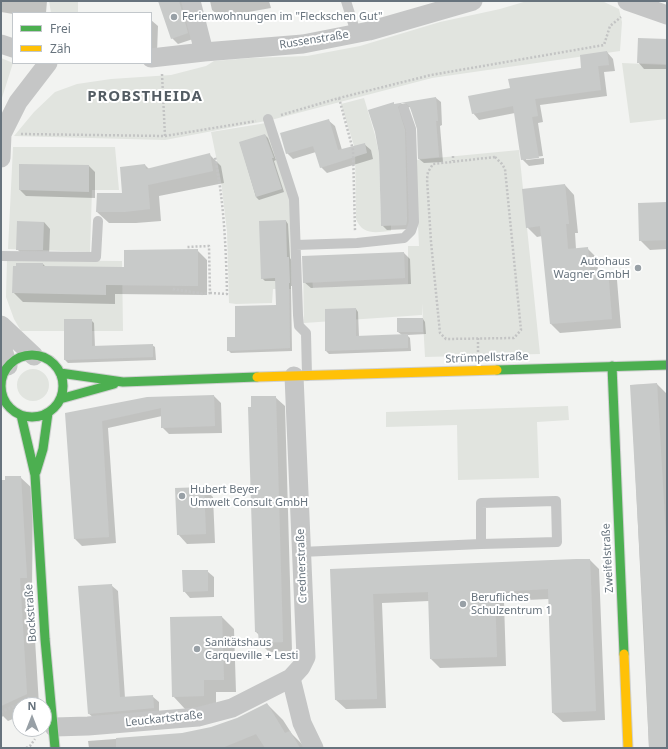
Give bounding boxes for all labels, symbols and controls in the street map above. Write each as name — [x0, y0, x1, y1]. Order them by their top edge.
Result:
place label: Ferienwohnungen im "Fleckschen Gut" — [182, 10, 382, 24]
legend — [12, 12, 152, 64]
marker: Ferienwohnungen im "Fleckschen Gut" — [169, 12, 179, 22]
text: Frei — [50, 20, 71, 37]
street label: Russenstraße — [278, 28, 350, 52]
text: Zäh — [50, 40, 71, 57]
district label: PROBSTHEIDA — [87, 88, 203, 106]
place label: Autohaus Wagner GmbH — [553, 255, 630, 281]
marker: Autohaus Wagner GmbH — [633, 263, 643, 273]
street label: Strümpellstraße — [445, 350, 529, 366]
place label: Hubert Beyer Umwelt Consult GmbH — [190, 483, 308, 509]
marker: Hubert Beyer Umwelt Consult GmbH — [177, 491, 187, 501]
street label: Zweifelstraße — [600, 523, 616, 593]
street label: Crednerstraße — [294, 528, 310, 604]
street label: Bockstraße — [22, 584, 40, 642]
place label: Berufliches Schulzentrum 1 — [471, 591, 552, 617]
marker: Berufliches Schulzentrum 1 — [458, 599, 468, 609]
place label: Sanitätshaus Carqueville + Lesti — [205, 636, 298, 662]
marker: Sanitätshaus Carqueville + Lesti — [192, 644, 202, 654]
north arrow — [12, 697, 52, 737]
text: N — [28, 698, 36, 713]
street label: Leuckartstraße — [125, 708, 203, 730]

